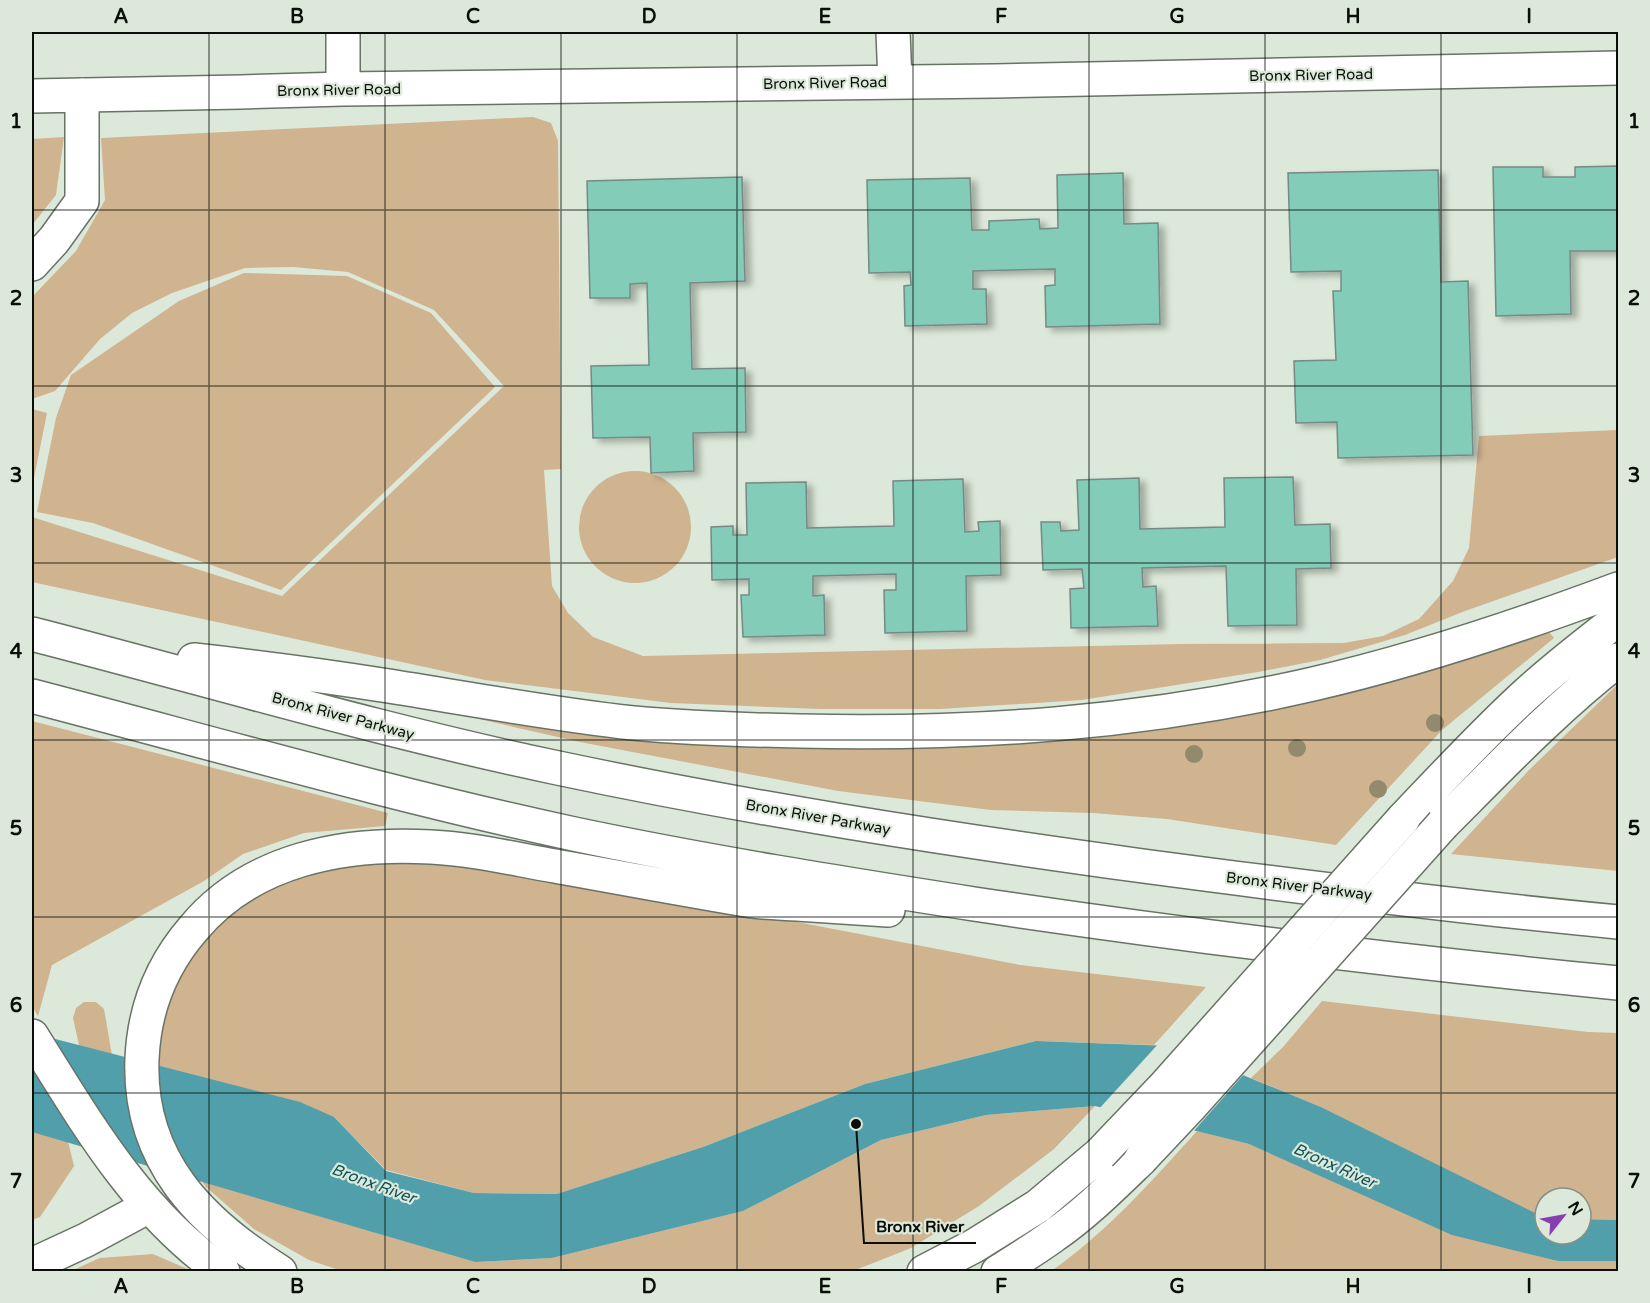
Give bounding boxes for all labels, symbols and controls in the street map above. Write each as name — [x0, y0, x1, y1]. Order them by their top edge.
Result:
text: A — [114, 5, 129, 29]
text: B — [290, 5, 304, 29]
text: C — [466, 5, 480, 29]
text: D — [641, 5, 657, 29]
text: E — [819, 5, 832, 29]
text: F — [995, 5, 1007, 29]
text: G — [1169, 5, 1185, 29]
text: H — [1345, 5, 1361, 29]
text: I — [1526, 5, 1532, 29]
street label: Bronx River Road — [1249, 65, 1373, 85]
street label: Bronx River Road — [763, 73, 887, 93]
street label: Bronx River Road — [277, 80, 401, 100]
text: 1 — [10, 110, 22, 134]
text: 1 — [1628, 110, 1640, 134]
text: 2 — [10, 287, 22, 311]
text: 2 — [1628, 287, 1640, 311]
text: 3 — [10, 464, 22, 488]
text: 3 — [1628, 464, 1640, 488]
text: 4 — [10, 640, 23, 664]
text: 4 — [1628, 640, 1641, 664]
street label: Bronx River Parkway — [270, 688, 416, 744]
street label: Bronx River Parkway — [744, 795, 892, 839]
text: 5 — [10, 817, 22, 841]
text: 5 — [1628, 817, 1640, 841]
street label: Bronx River Parkway — [1225, 868, 1373, 904]
text: 6 — [10, 994, 22, 1018]
text: 6 — [1628, 994, 1640, 1018]
water label: Bronx River — [1290, 1139, 1381, 1194]
water label: Bronx River — [329, 1159, 420, 1209]
text: 7 — [10, 1170, 22, 1194]
text: 7 — [1628, 1170, 1640, 1194]
north arrow — [1533, 1186, 1593, 1246]
text: N — [1563, 1198, 1587, 1219]
callout: Bronx River — [864, 1209, 976, 1243]
text: Bronx River — [876, 1217, 965, 1237]
text: A — [114, 1275, 129, 1299]
text: B — [290, 1275, 304, 1299]
text: C — [466, 1275, 480, 1299]
text: D — [641, 1275, 657, 1299]
text: E — [819, 1275, 832, 1299]
text: F — [995, 1275, 1007, 1299]
text: G — [1169, 1275, 1185, 1299]
text: H — [1345, 1275, 1361, 1299]
text: I — [1526, 1275, 1532, 1299]

